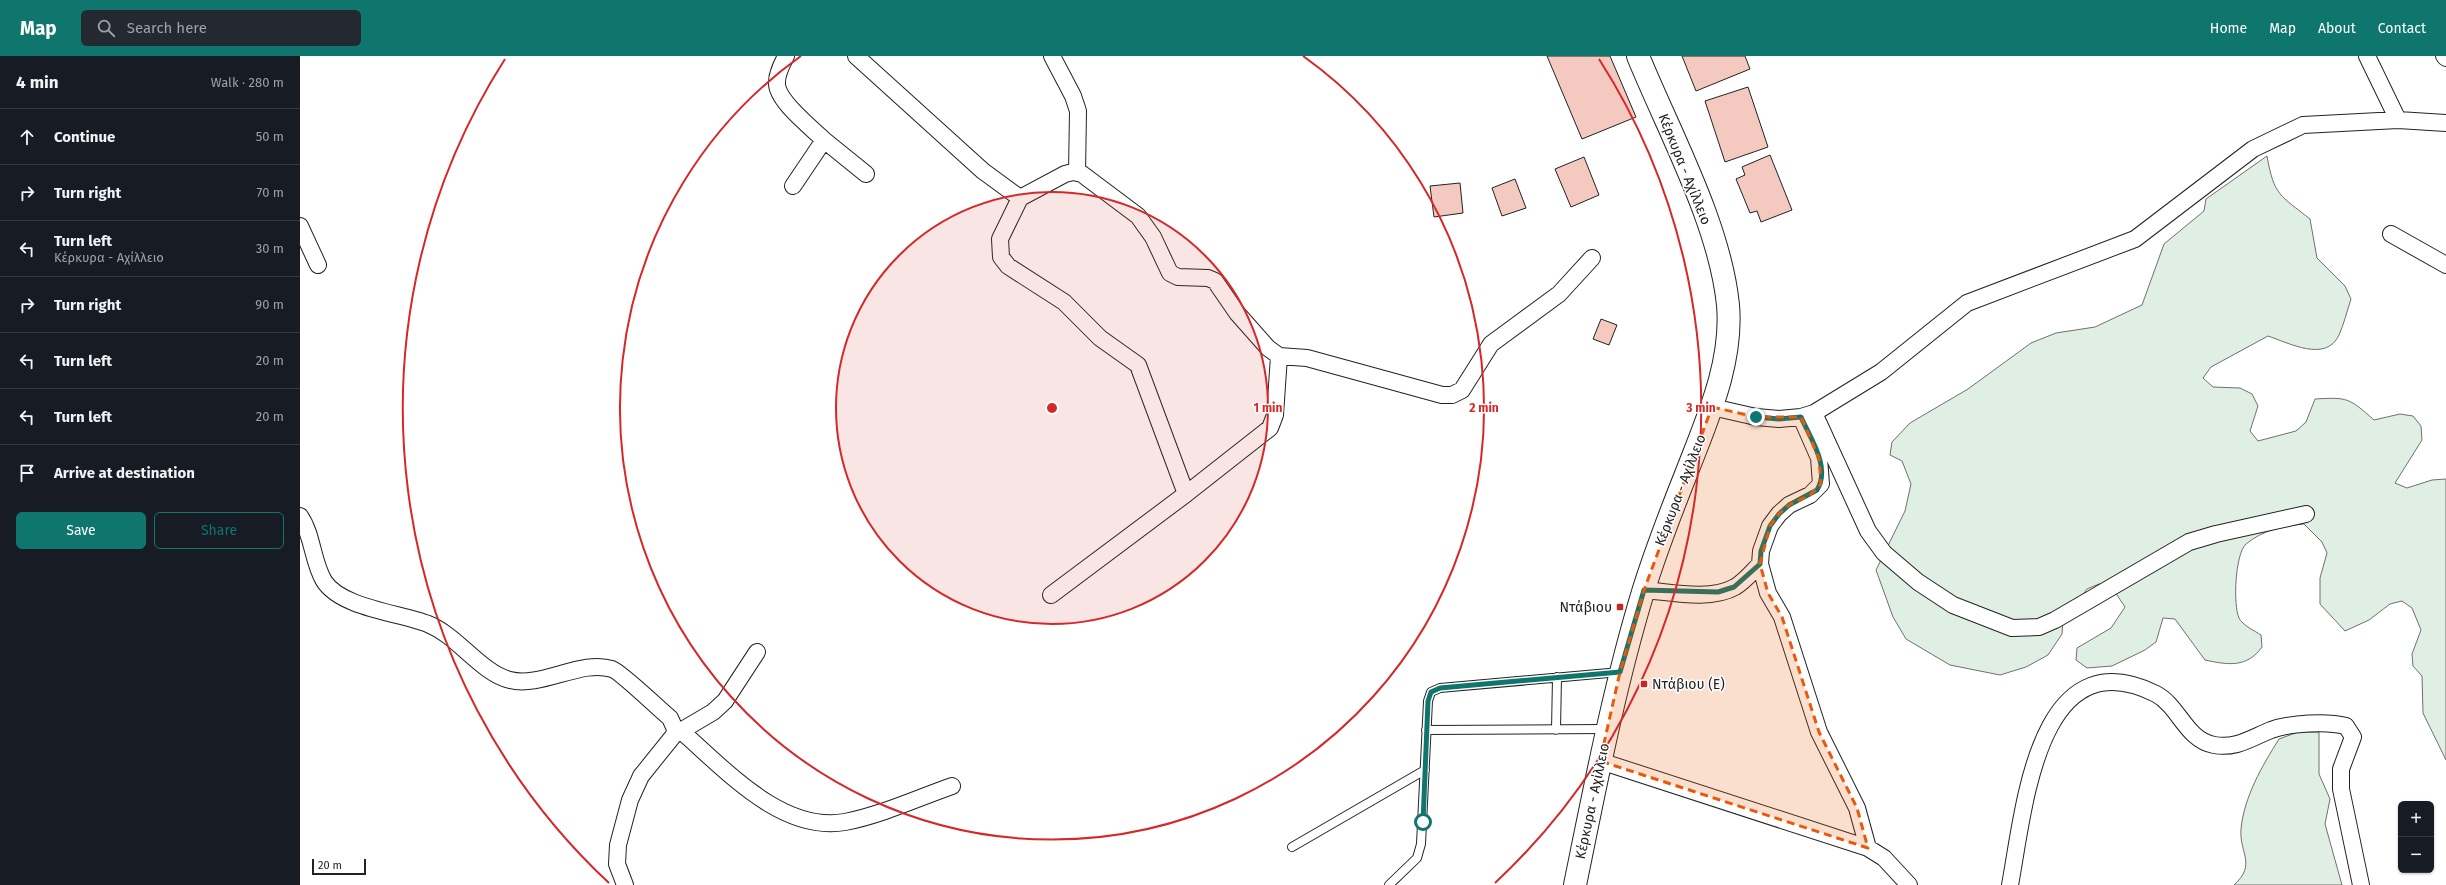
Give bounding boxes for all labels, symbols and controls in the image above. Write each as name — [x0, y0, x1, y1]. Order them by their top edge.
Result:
search box — [81, 10, 361, 46]
text: Map — [20, 17, 57, 40]
icon: search — [95, 17, 117, 39]
text: Search here — [127, 19, 207, 37]
text: Home — [2210, 20, 2247, 37]
text: Map — [2269, 20, 2296, 37]
text: About — [2318, 20, 2356, 37]
text: Contact — [2378, 20, 2426, 37]
text: 4 min — [16, 72, 59, 93]
text: Walk · 280 m — [211, 75, 284, 90]
street label: Κέρκυρα - Αχίλλειο — [1654, 111, 1715, 227]
icon: ahead — [16, 126, 38, 148]
text: Continue — [54, 128, 115, 146]
text: 50 m — [256, 129, 284, 144]
icon: right — [16, 182, 38, 204]
text: Turn right — [54, 184, 121, 202]
text: 70 m — [257, 185, 284, 200]
text: Turn left — [54, 232, 112, 250]
icon: left — [16, 238, 38, 260]
text: 30 m — [256, 241, 284, 256]
text: Κέρκυρα - Αχίλλειο — [54, 250, 164, 265]
icon: right — [16, 294, 38, 316]
text: Turn right — [54, 296, 121, 314]
text: 90 m — [255, 297, 284, 312]
icon: left — [16, 350, 38, 372]
text: Turn left — [54, 352, 112, 370]
text: 20 m — [256, 353, 284, 368]
centre of rings — [1045, 401, 1059, 415]
text: 1 min — [1254, 401, 1282, 415]
text: 2 min — [1469, 401, 1499, 415]
text: 3 min — [1685, 401, 1716, 415]
icon: left — [16, 406, 38, 428]
text: Turn left — [54, 408, 112, 426]
route end — [1747, 408, 1765, 426]
text: 20 m — [256, 409, 284, 424]
street label: Κέρκυρα - Αχίλλειο — [1651, 432, 1710, 548]
icon: arrive — [16, 462, 38, 484]
text: Arrive at destination — [54, 464, 195, 482]
button: Save — [16, 512, 146, 549]
button: Share — [154, 512, 284, 549]
place label: Ντάβιου — [1559, 599, 1612, 616]
marker: Ντάβιου — [1615, 602, 1625, 612]
place label: Ντάβιου (E) — [1652, 676, 1725, 693]
marker: Ντάβιου (E) — [1639, 679, 1649, 689]
street label: Κέρκυρα - Αχίλλειο — [1572, 741, 1613, 861]
map controls — [2398, 801, 2434, 873]
button: + — [2398, 801, 2434, 837]
route start — [1414, 813, 1432, 831]
button: − — [2398, 837, 2434, 873]
scale bar — [312, 857, 366, 876]
text: 20 m — [318, 859, 342, 872]

